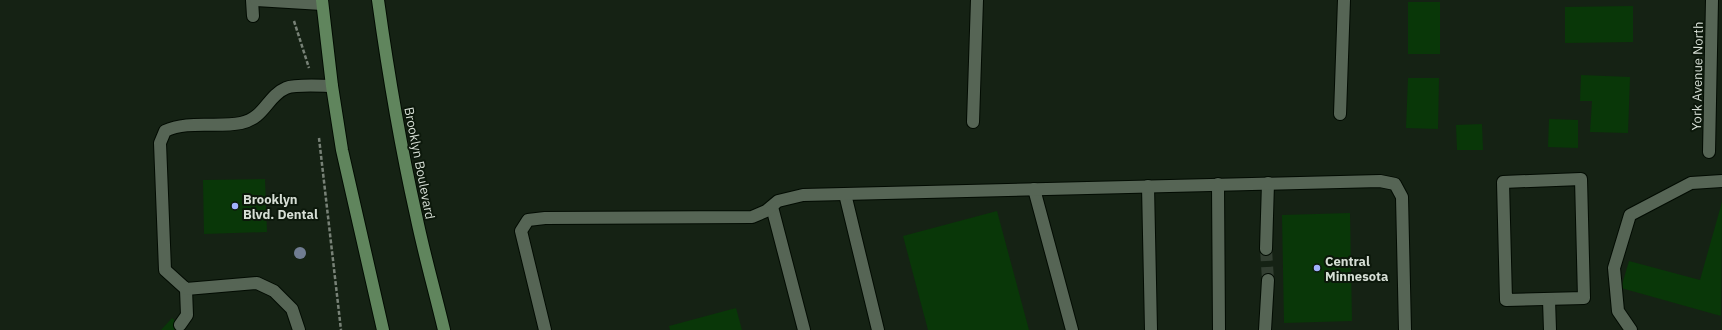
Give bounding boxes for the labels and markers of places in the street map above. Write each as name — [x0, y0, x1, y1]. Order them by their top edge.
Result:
place label: Brooklyn Blvd. Dental — [243, 191, 318, 223]
marker: Brooklyn Blvd. Dental — [230, 201, 240, 211]
place label: Central Minnesota — [1325, 253, 1388, 285]
marker: Central Minnesota — [1312, 263, 1322, 273]

